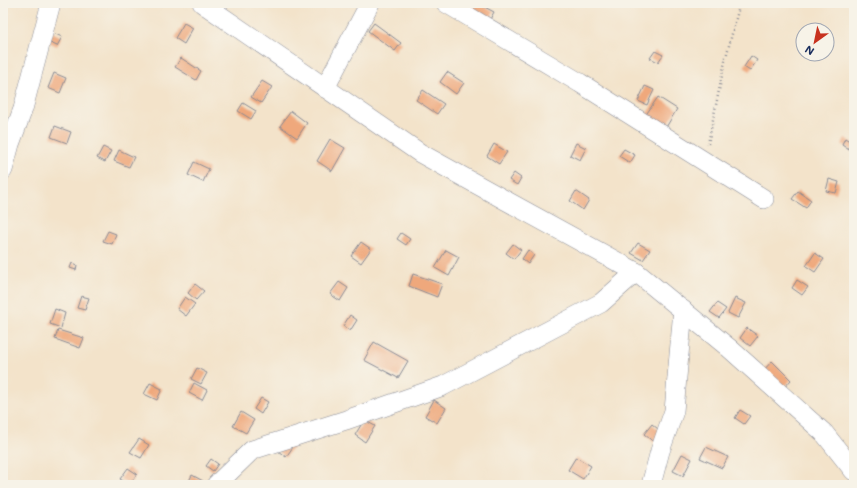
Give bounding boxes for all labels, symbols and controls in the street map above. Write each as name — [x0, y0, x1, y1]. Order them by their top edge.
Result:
north arrow — [795, 22, 835, 62]
text: N — [802, 42, 817, 59]

